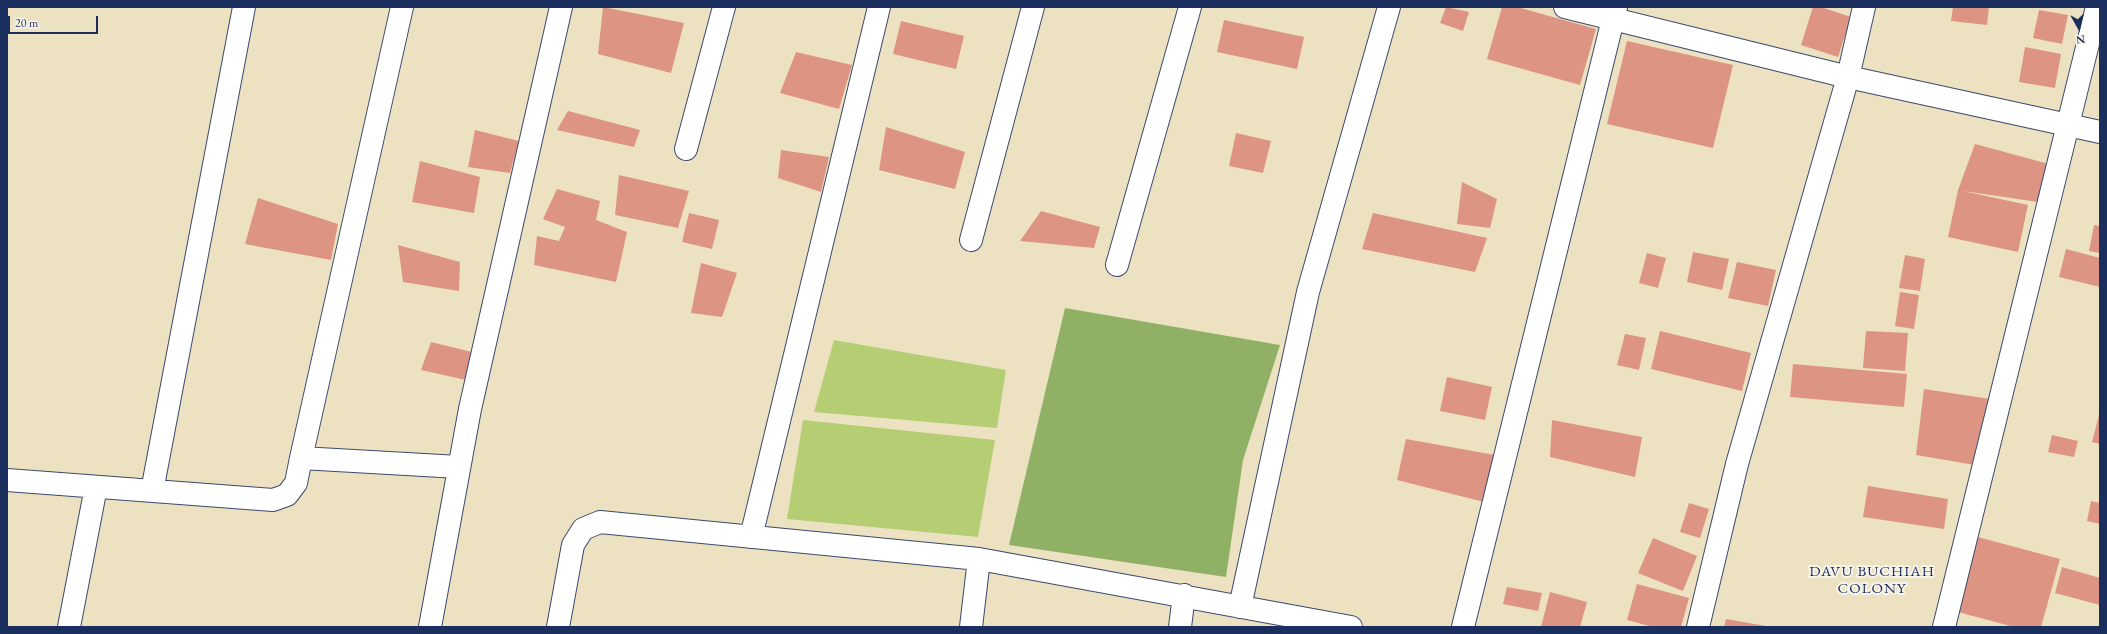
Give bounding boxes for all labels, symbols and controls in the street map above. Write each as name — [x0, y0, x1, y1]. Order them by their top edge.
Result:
scale bar — [10, 8, 100, 34]
north arrow — [2059, 8, 2099, 48]
text: 20 m — [15, 15, 38, 31]
text: N — [2075, 32, 2086, 47]
district label: DAVU BUCHIAH COLONY — [1809, 563, 1935, 598]

